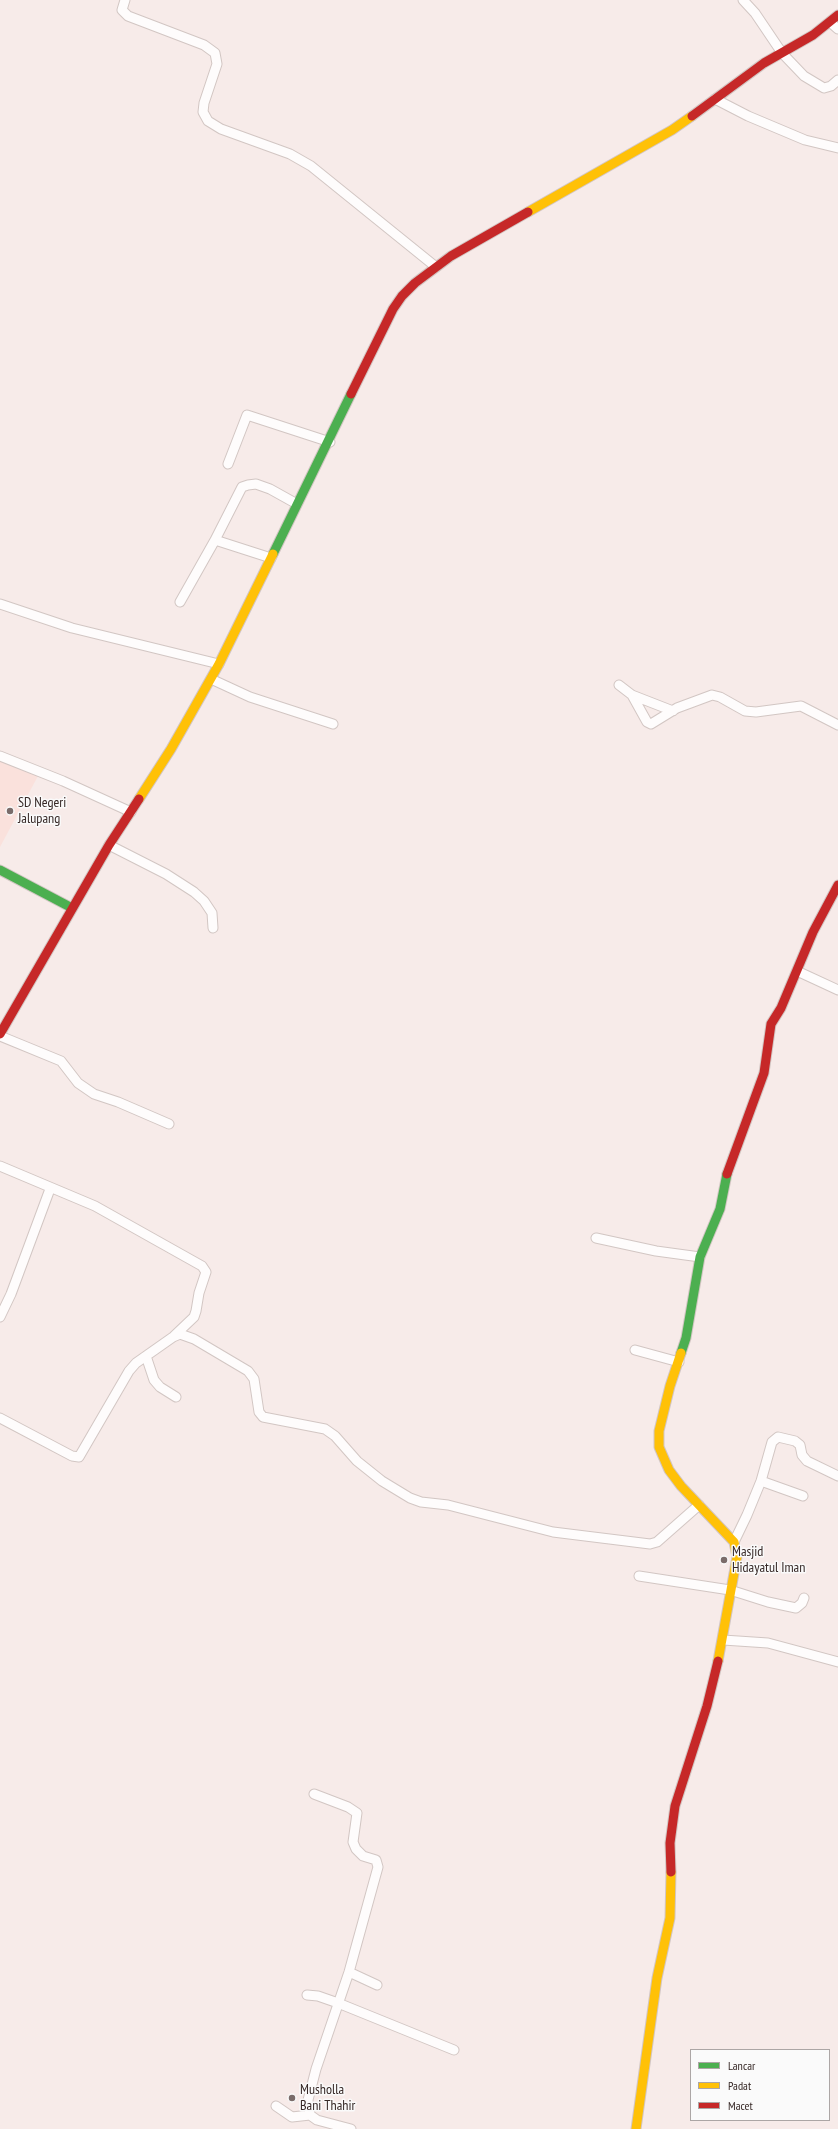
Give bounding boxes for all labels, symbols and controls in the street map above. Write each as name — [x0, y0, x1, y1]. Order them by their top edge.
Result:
place label: SD Negeri Jalupang — [18, 795, 66, 828]
marker: SD Negeri Jalupang — [5, 806, 15, 816]
place label: Masjid Hidayatul Iman — [732, 1544, 805, 1576]
marker: Masjid Hidayatul Iman — [719, 1555, 729, 1565]
legend — [690, 2049, 830, 2121]
text: Lancar — [728, 2058, 755, 2073]
text: Padat — [728, 2078, 751, 2093]
place label: Musholla Bani Thahir — [300, 2082, 355, 2114]
marker: Musholla Bani Thahir — [287, 2093, 297, 2103]
text: Macet — [728, 2098, 753, 2113]

